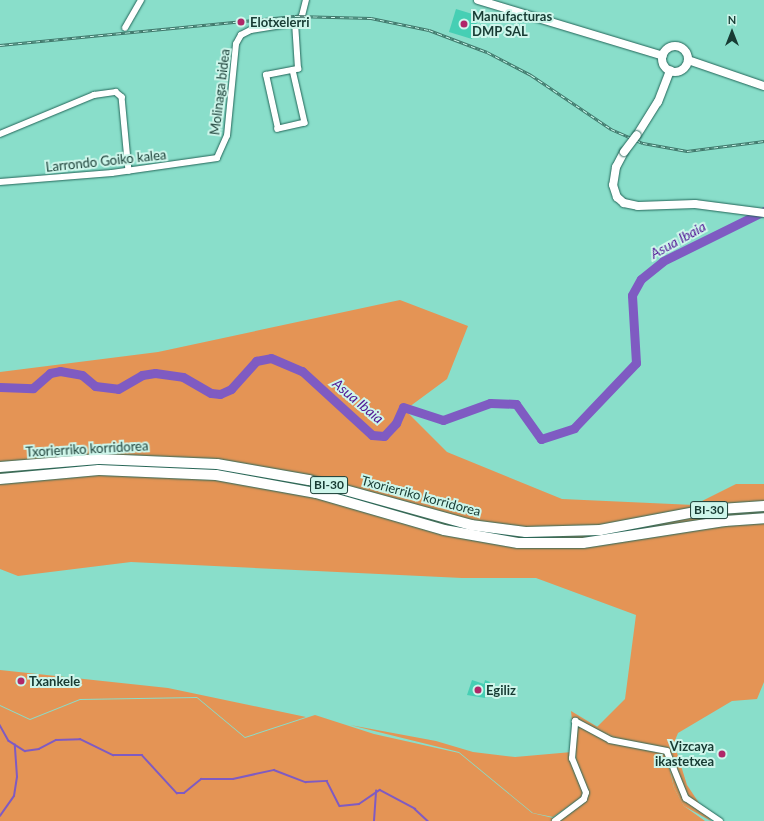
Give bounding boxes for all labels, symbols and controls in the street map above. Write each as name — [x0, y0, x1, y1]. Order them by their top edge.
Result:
place label: Manufacturas DMP SAL — [472, 9, 552, 40]
north arrow — [712, 12, 752, 52]
text: N — [728, 13, 736, 26]
place label: Elotxelerri — [250, 14, 309, 30]
marker: Elotxelerri — [235, 16, 247, 28]
marker: Manufacturas DMP SAL — [459, 19, 469, 29]
street label: Molinaga bidea — [207, 48, 233, 136]
street label: Larrondo Goiko kalea — [45, 147, 167, 175]
water label: Asua Ibaia — [647, 218, 709, 262]
water label: Asua Ibaia — [329, 375, 387, 427]
street label: Txorierriko korridorea — [25, 438, 149, 460]
street label: Txorierriko korridorea — [360, 473, 482, 519]
road number: BI-30 — [310, 475, 348, 495]
road number: BI-30 — [690, 500, 728, 520]
place label: Txankele — [29, 673, 80, 689]
marker: Txankele — [16, 676, 26, 686]
place label: Egiliz — [486, 682, 516, 698]
marker: Egiliz — [473, 685, 483, 695]
place label: Vizcaya ikastetxea — [655, 739, 714, 770]
marker: Vizcaya ikastetxea — [717, 749, 727, 759]

